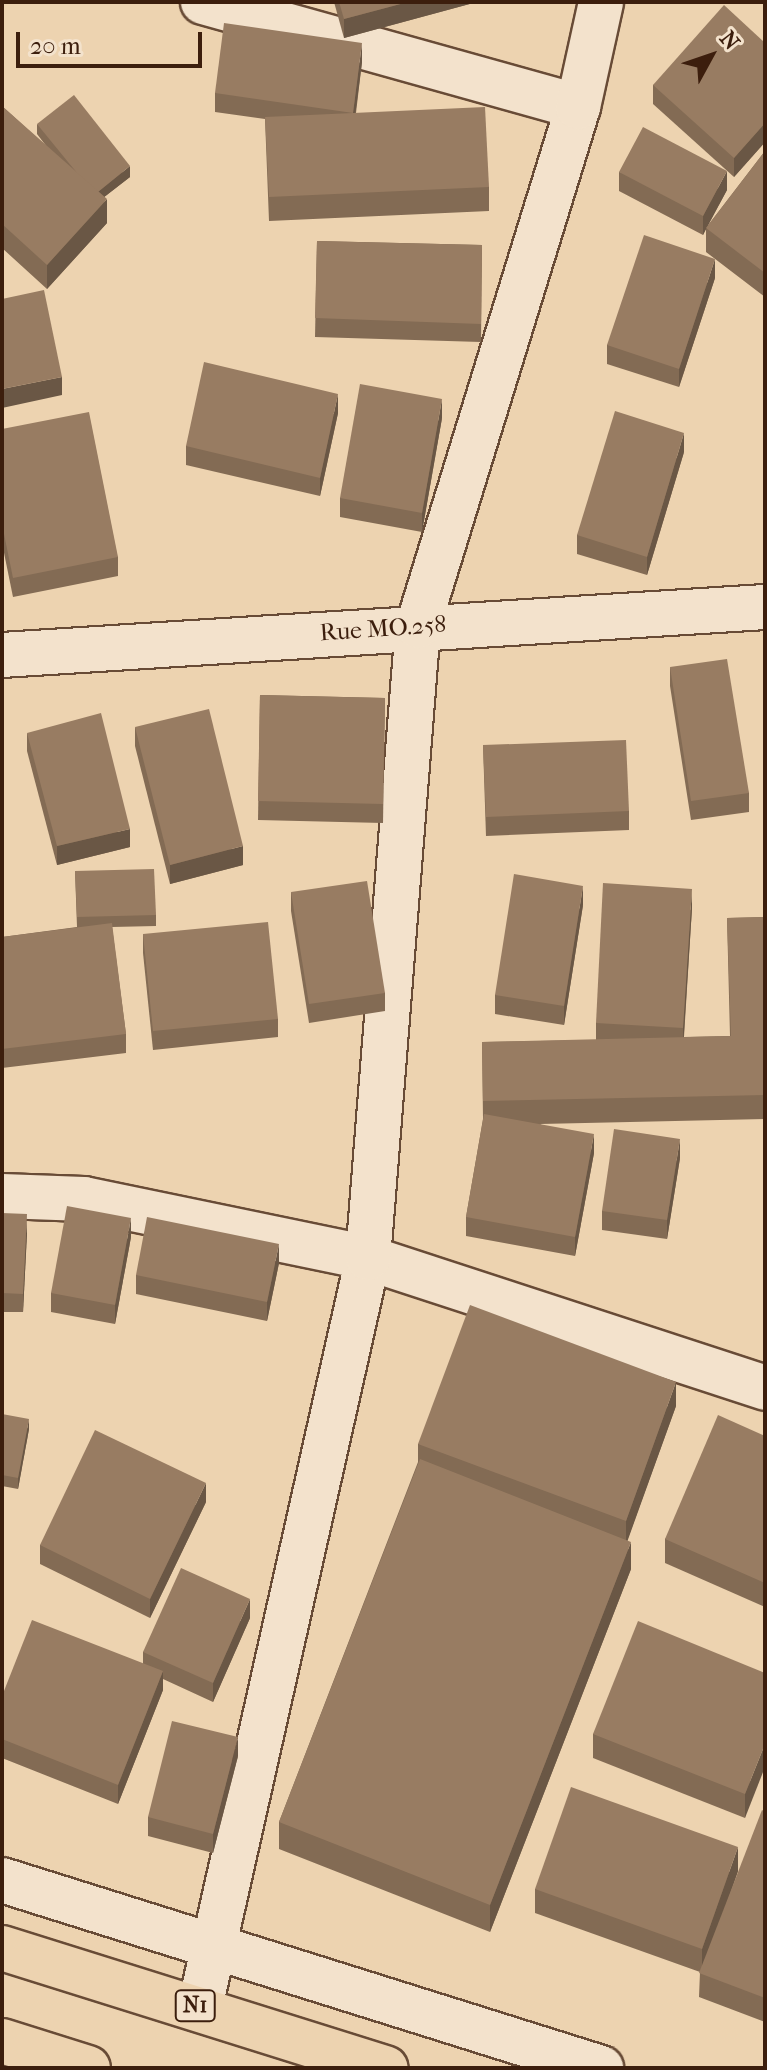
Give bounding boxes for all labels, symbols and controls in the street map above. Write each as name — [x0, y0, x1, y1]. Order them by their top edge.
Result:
scale bar — [20, 16, 206, 66]
north arrow — [671, 16, 751, 96]
text: N — [714, 26, 745, 55]
text: 20 m — [30, 32, 81, 60]
street label: Rue MO.258 — [319, 610, 447, 648]
road number: N1 — [173, 1988, 217, 2024]

